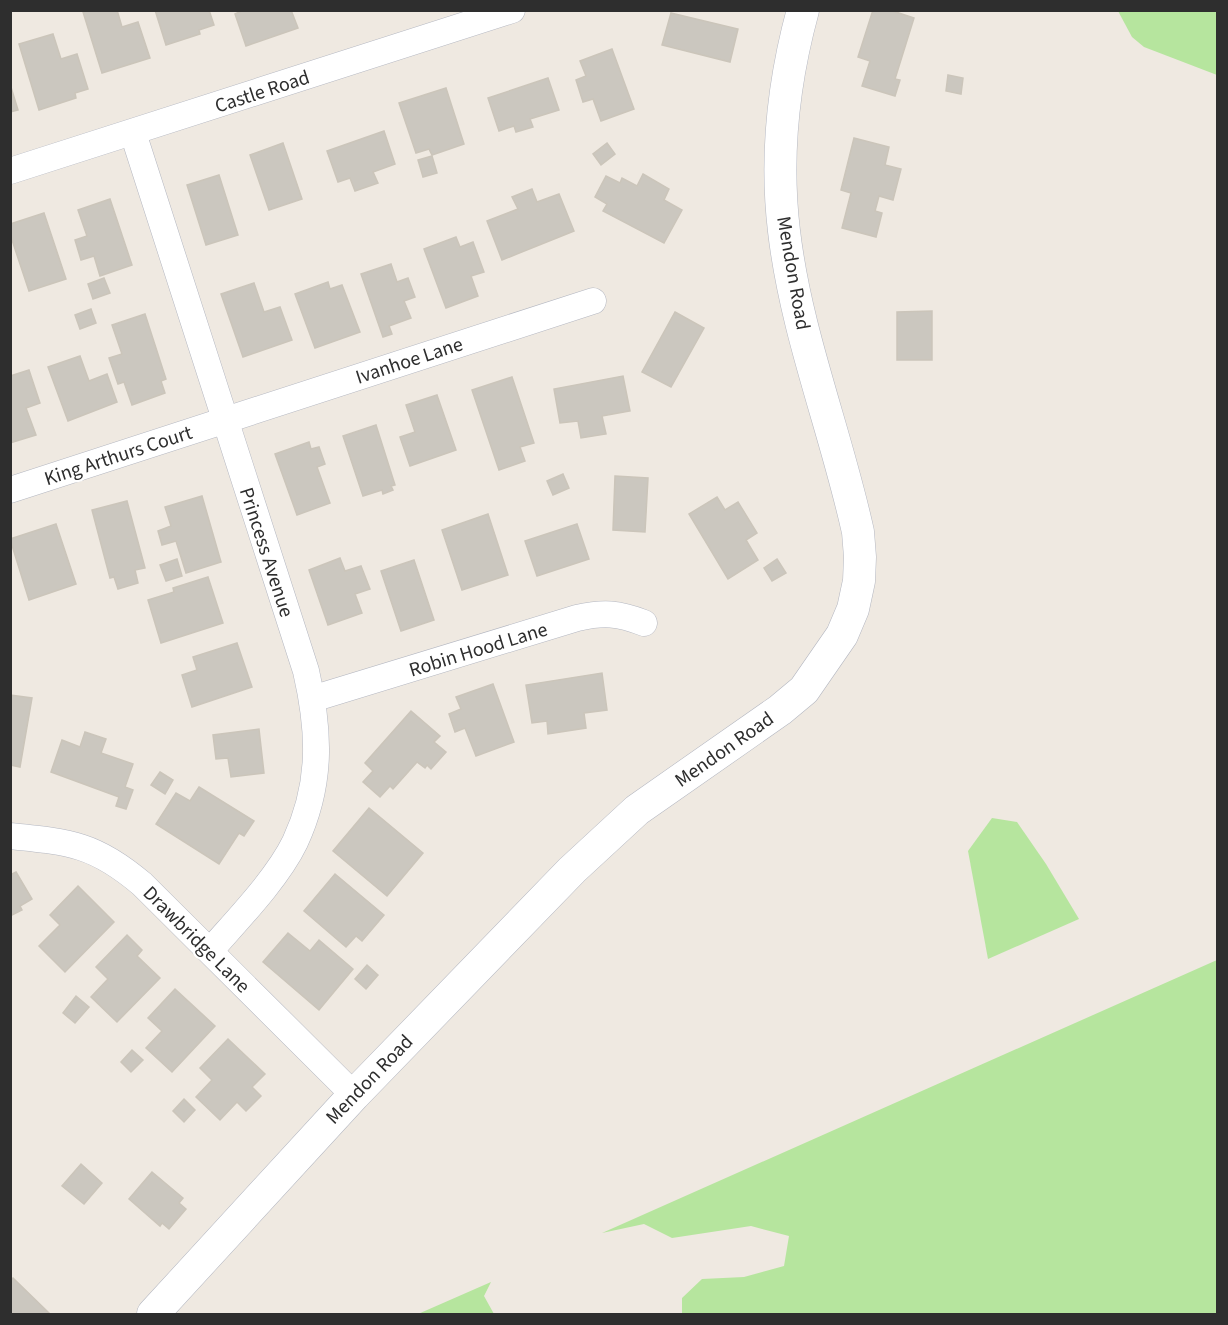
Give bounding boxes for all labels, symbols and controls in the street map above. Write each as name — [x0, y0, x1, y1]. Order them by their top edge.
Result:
street label: Castle Road — [211, 63, 313, 120]
street label: Mendon Road — [769, 214, 817, 332]
street label: Ivanhoe Lane — [352, 330, 467, 391]
street label: King Arthurs Court — [41, 419, 196, 493]
street label: Princess Avenue — [232, 484, 300, 621]
street label: Robin Hood Lane — [406, 616, 551, 684]
street label: Mendon Road — [669, 705, 780, 794]
street label: Drawbridge Lane — [136, 880, 256, 1000]
street label: Mendon Road — [320, 1029, 420, 1131]

